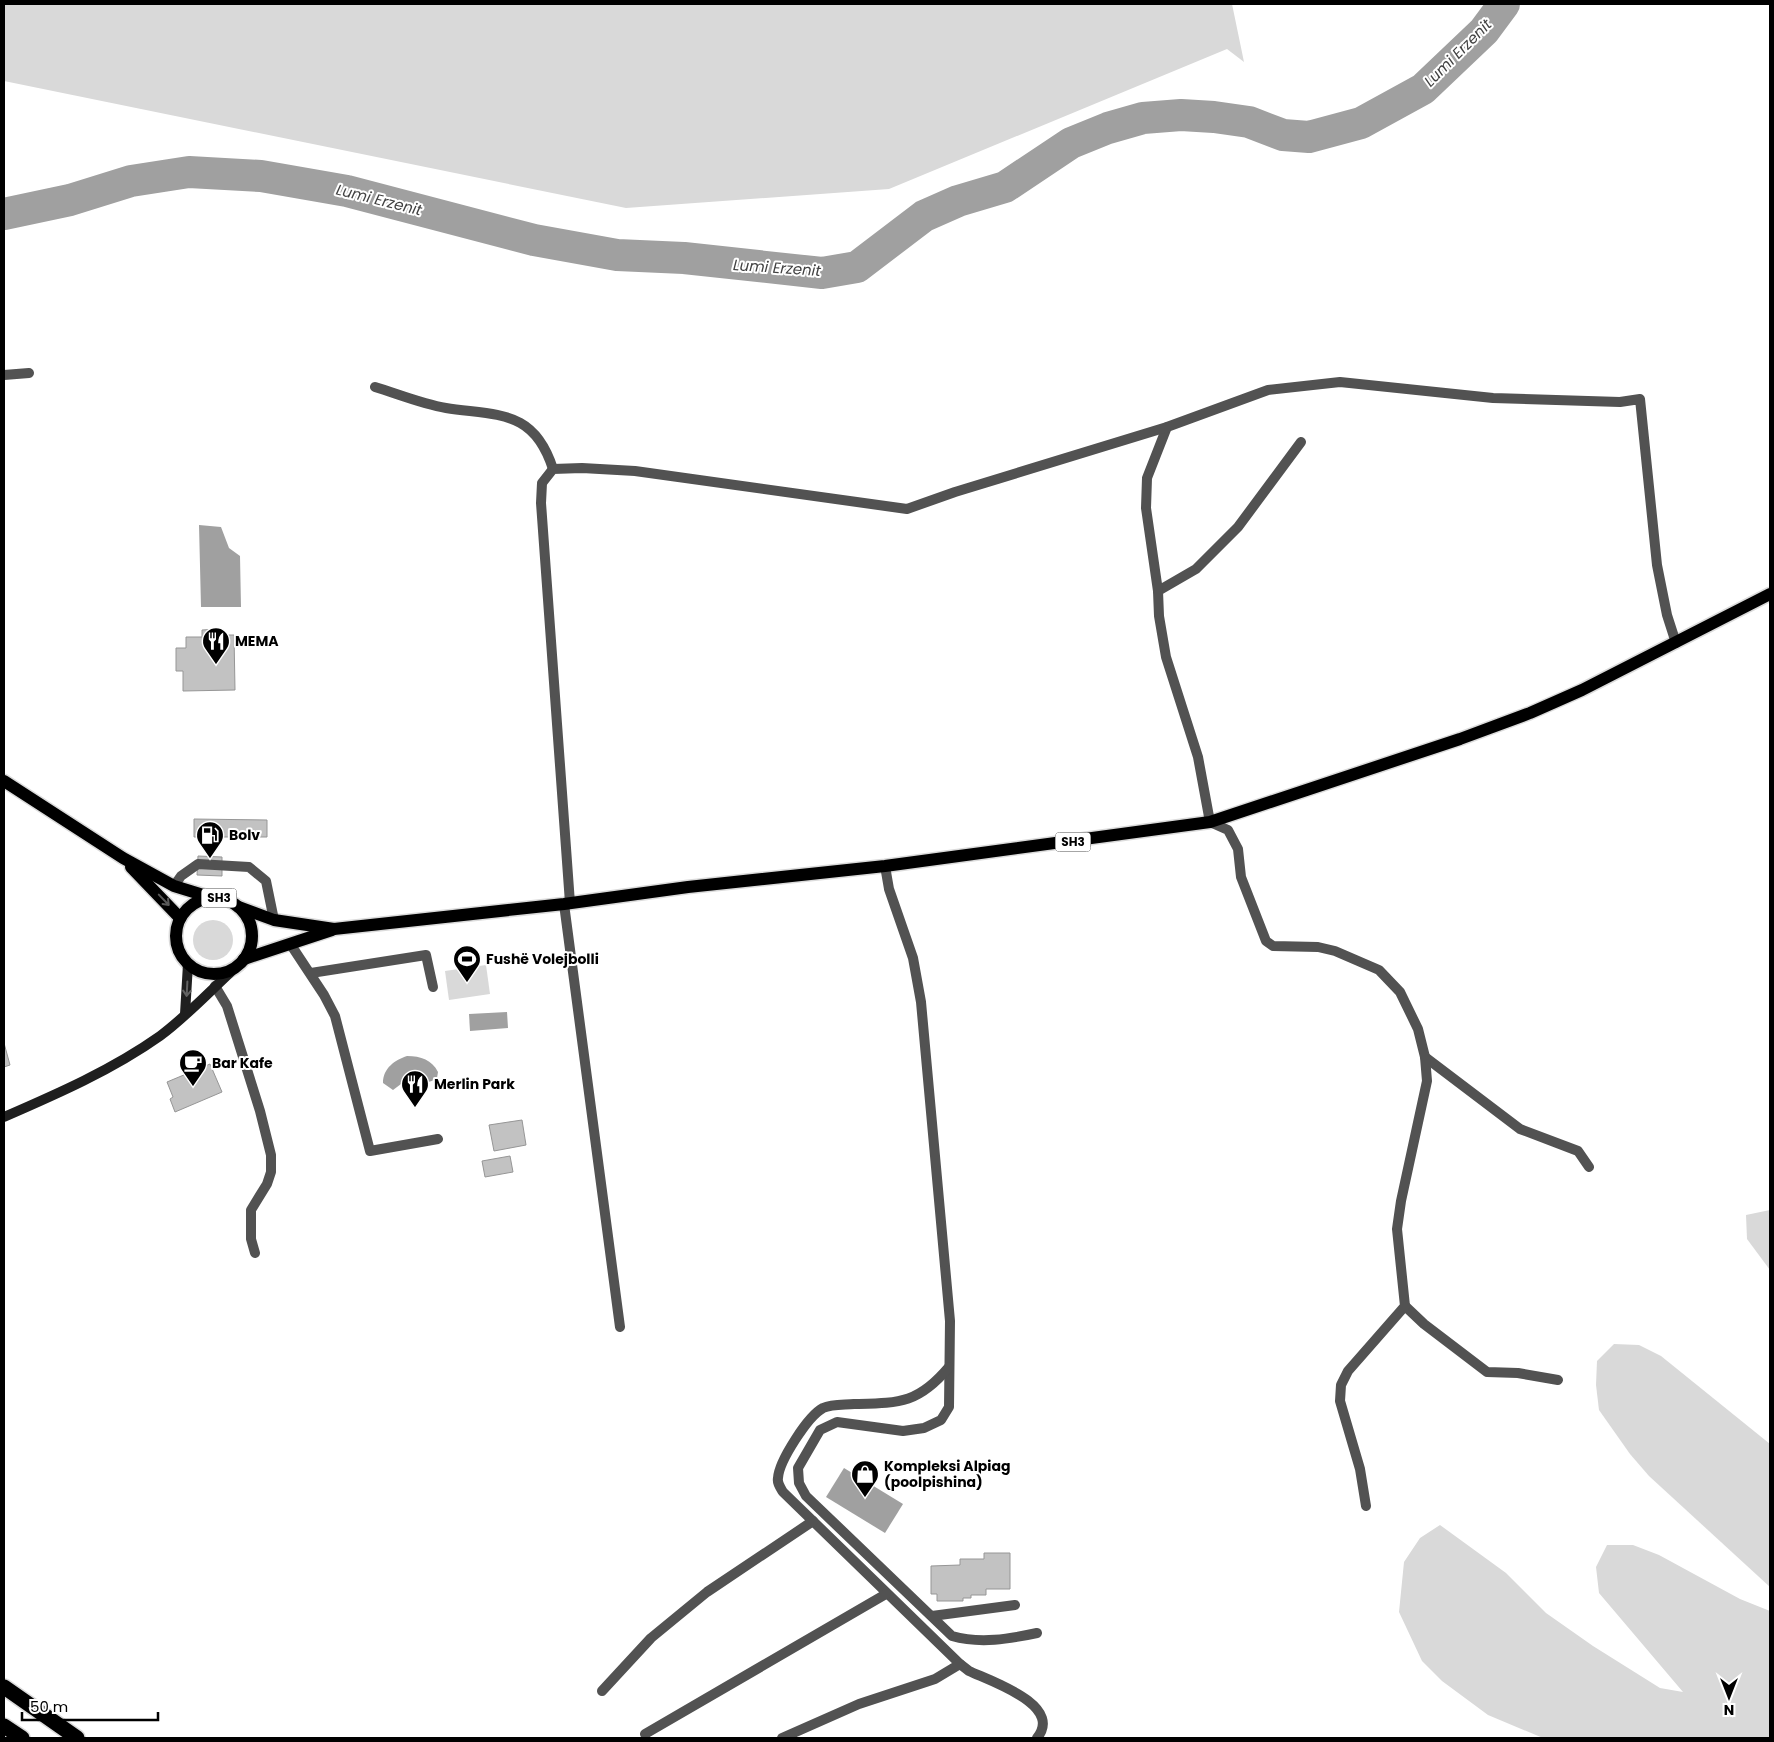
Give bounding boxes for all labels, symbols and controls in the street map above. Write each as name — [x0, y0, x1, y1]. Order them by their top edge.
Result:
water label: Lumi Erzenit — [1419, 14, 1497, 91]
water label: Lumi Erzenit — [334, 179, 425, 220]
water label: Lumi Erzenit — [732, 254, 822, 281]
restaurant icon: MEMA — [201, 626, 231, 665]
place label: MEMA — [235, 631, 279, 651]
fuel station icon: Bolv — [195, 820, 225, 859]
place label: Bolv — [229, 825, 260, 845]
road number: SH3 — [1056, 832, 1090, 852]
road number: SH3 — [202, 888, 236, 908]
one-way arrow — [157, 894, 169, 906]
sports icon: Fushë Volejbolli — [452, 944, 482, 983]
place label: Fushë Volejbolli — [486, 949, 599, 969]
one-way arrow — [182, 981, 191, 997]
cafe icon: Bar Kafe — [178, 1048, 208, 1087]
place label: Bar Kafe — [212, 1053, 273, 1073]
restaurant icon: Merlin Park — [400, 1069, 430, 1108]
place label: Merlin Park — [434, 1074, 515, 1094]
place label: Kompleksi Alpiag (poolpishina) — [884, 1456, 1010, 1492]
shop icon: Kompleksi Alpiag (poolpishina) — [850, 1459, 880, 1498]
north arrow — [1704, 1672, 1754, 1722]
scale bar — [22, 1690, 159, 1722]
text: 50 m — [30, 1696, 68, 1717]
text: N — [1724, 1700, 1734, 1720]

